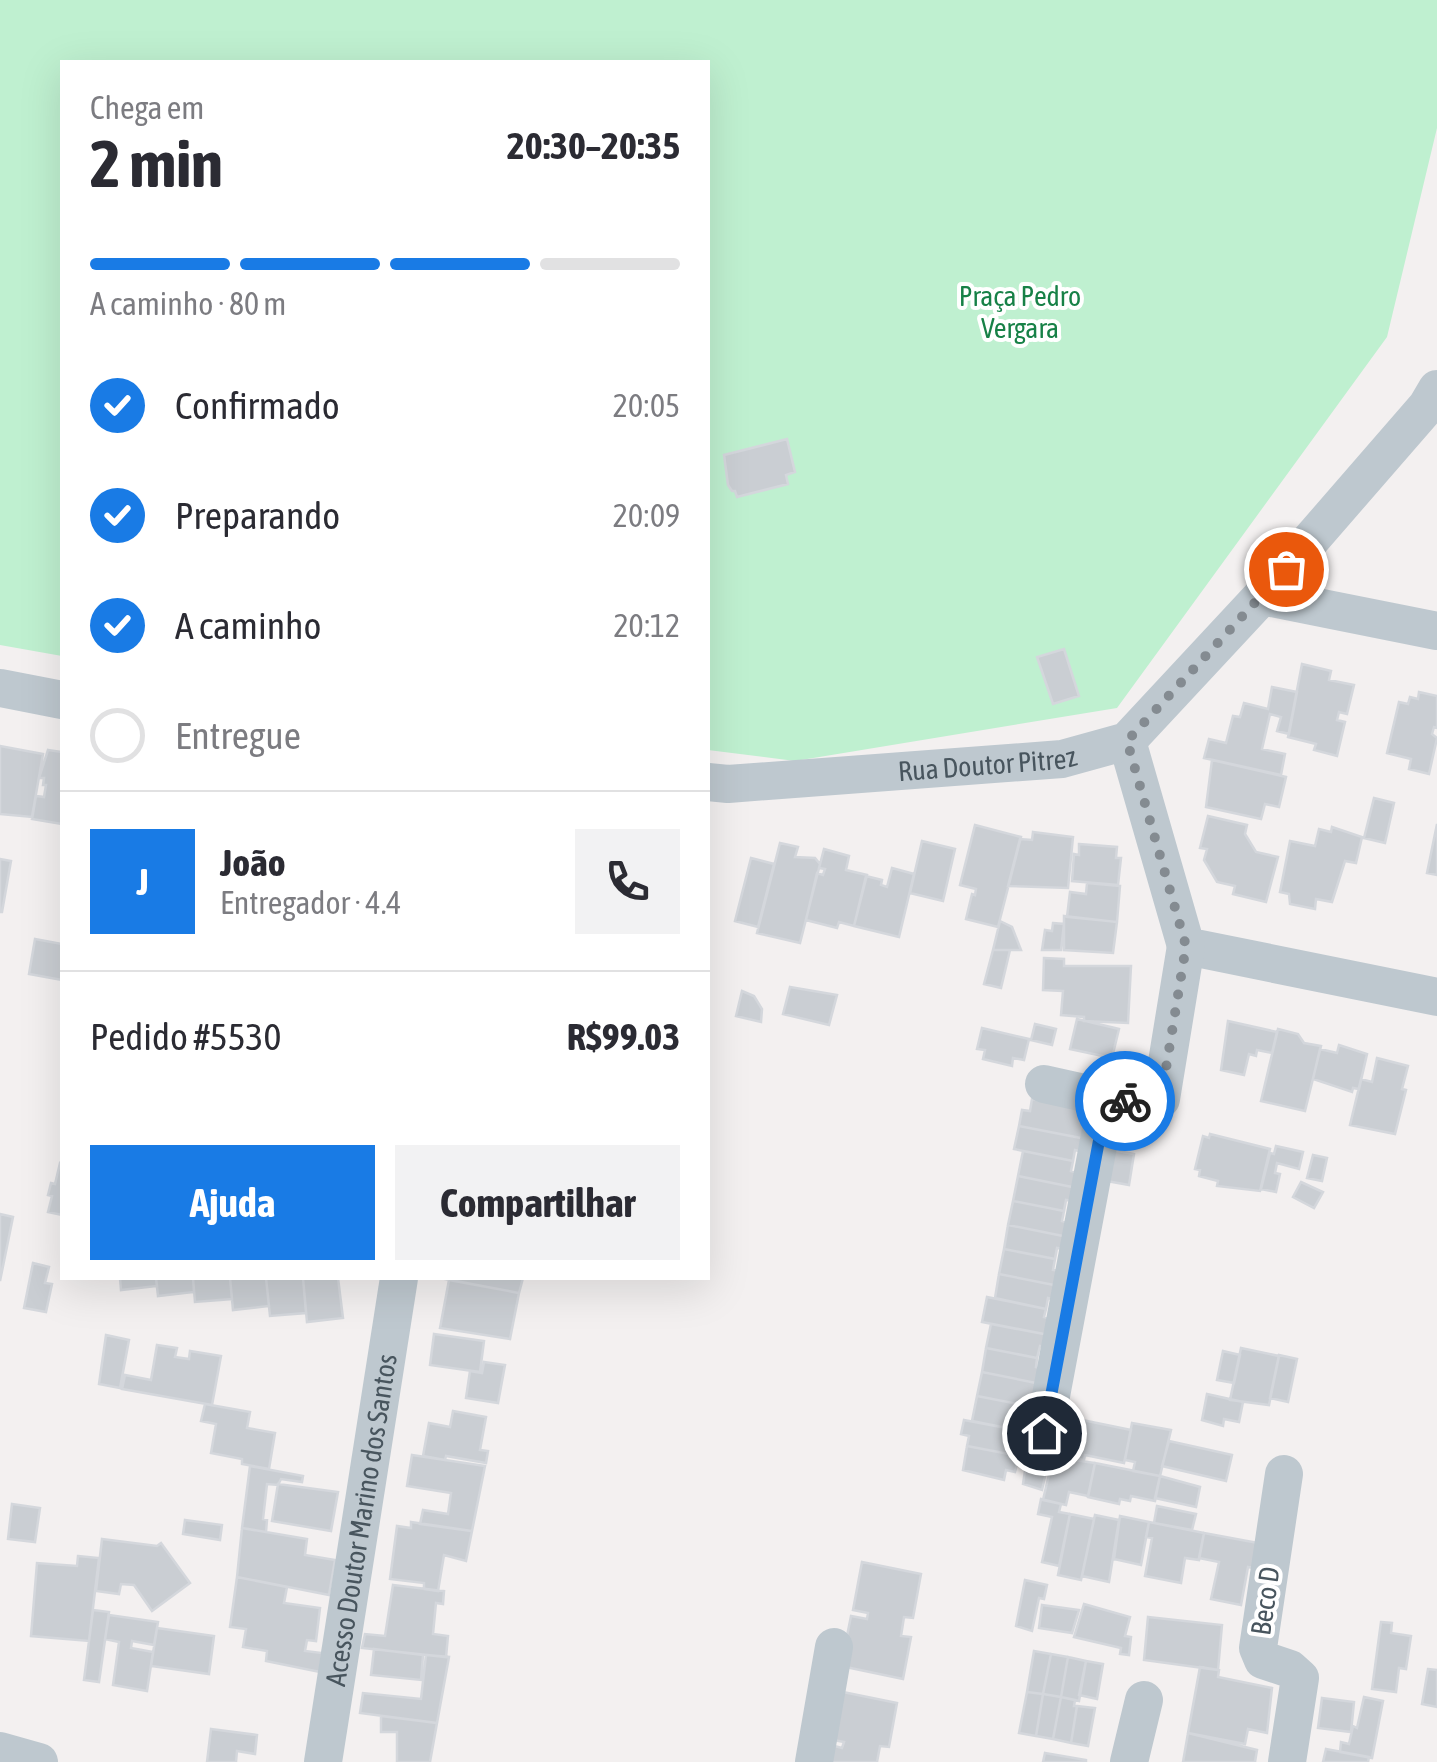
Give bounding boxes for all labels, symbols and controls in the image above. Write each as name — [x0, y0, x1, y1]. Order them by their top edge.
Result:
text: Chega em — [90, 89, 204, 126]
text: 20:30–20:35 — [507, 124, 680, 167]
text: 2 min — [90, 126, 223, 201]
park label: Praça Pedro Vergara — [959, 280, 1081, 344]
text: A caminho · 80 m — [90, 285, 286, 322]
icon: check — [90, 378, 145, 433]
text: Confirmado — [175, 384, 340, 427]
text: 20:05 — [613, 387, 680, 424]
icon: check — [90, 488, 145, 543]
text: Preparando — [175, 494, 340, 537]
text: 20:09 — [613, 497, 680, 534]
pin — [1244, 527, 1329, 612]
icon: bag — [1259, 542, 1314, 597]
icon: check — [90, 598, 145, 653]
text: A caminho — [175, 604, 321, 647]
text: 20:12 — [614, 607, 680, 644]
text: Entregue — [175, 714, 301, 757]
street label: Rua Doutor Pitrez — [897, 740, 1080, 787]
button: phone — [575, 829, 680, 934]
text: João — [220, 841, 286, 884]
text: J — [136, 860, 149, 903]
text: Entregador · 4.4 — [220, 884, 401, 921]
text: Pedido #5530 — [90, 1015, 281, 1058]
text: R$99.03 — [567, 1015, 680, 1058]
courier — [1075, 1051, 1175, 1151]
icon: bike — [1098, 1074, 1153, 1129]
button: Ajuda — [90, 1145, 375, 1260]
button: Compartilhar — [395, 1145, 680, 1260]
street label: Acesso Doutor Marino dos Santos — [319, 1352, 403, 1688]
pin — [1002, 1391, 1087, 1476]
icon: home — [1017, 1406, 1072, 1461]
street label: Beco D — [1244, 1565, 1286, 1637]

